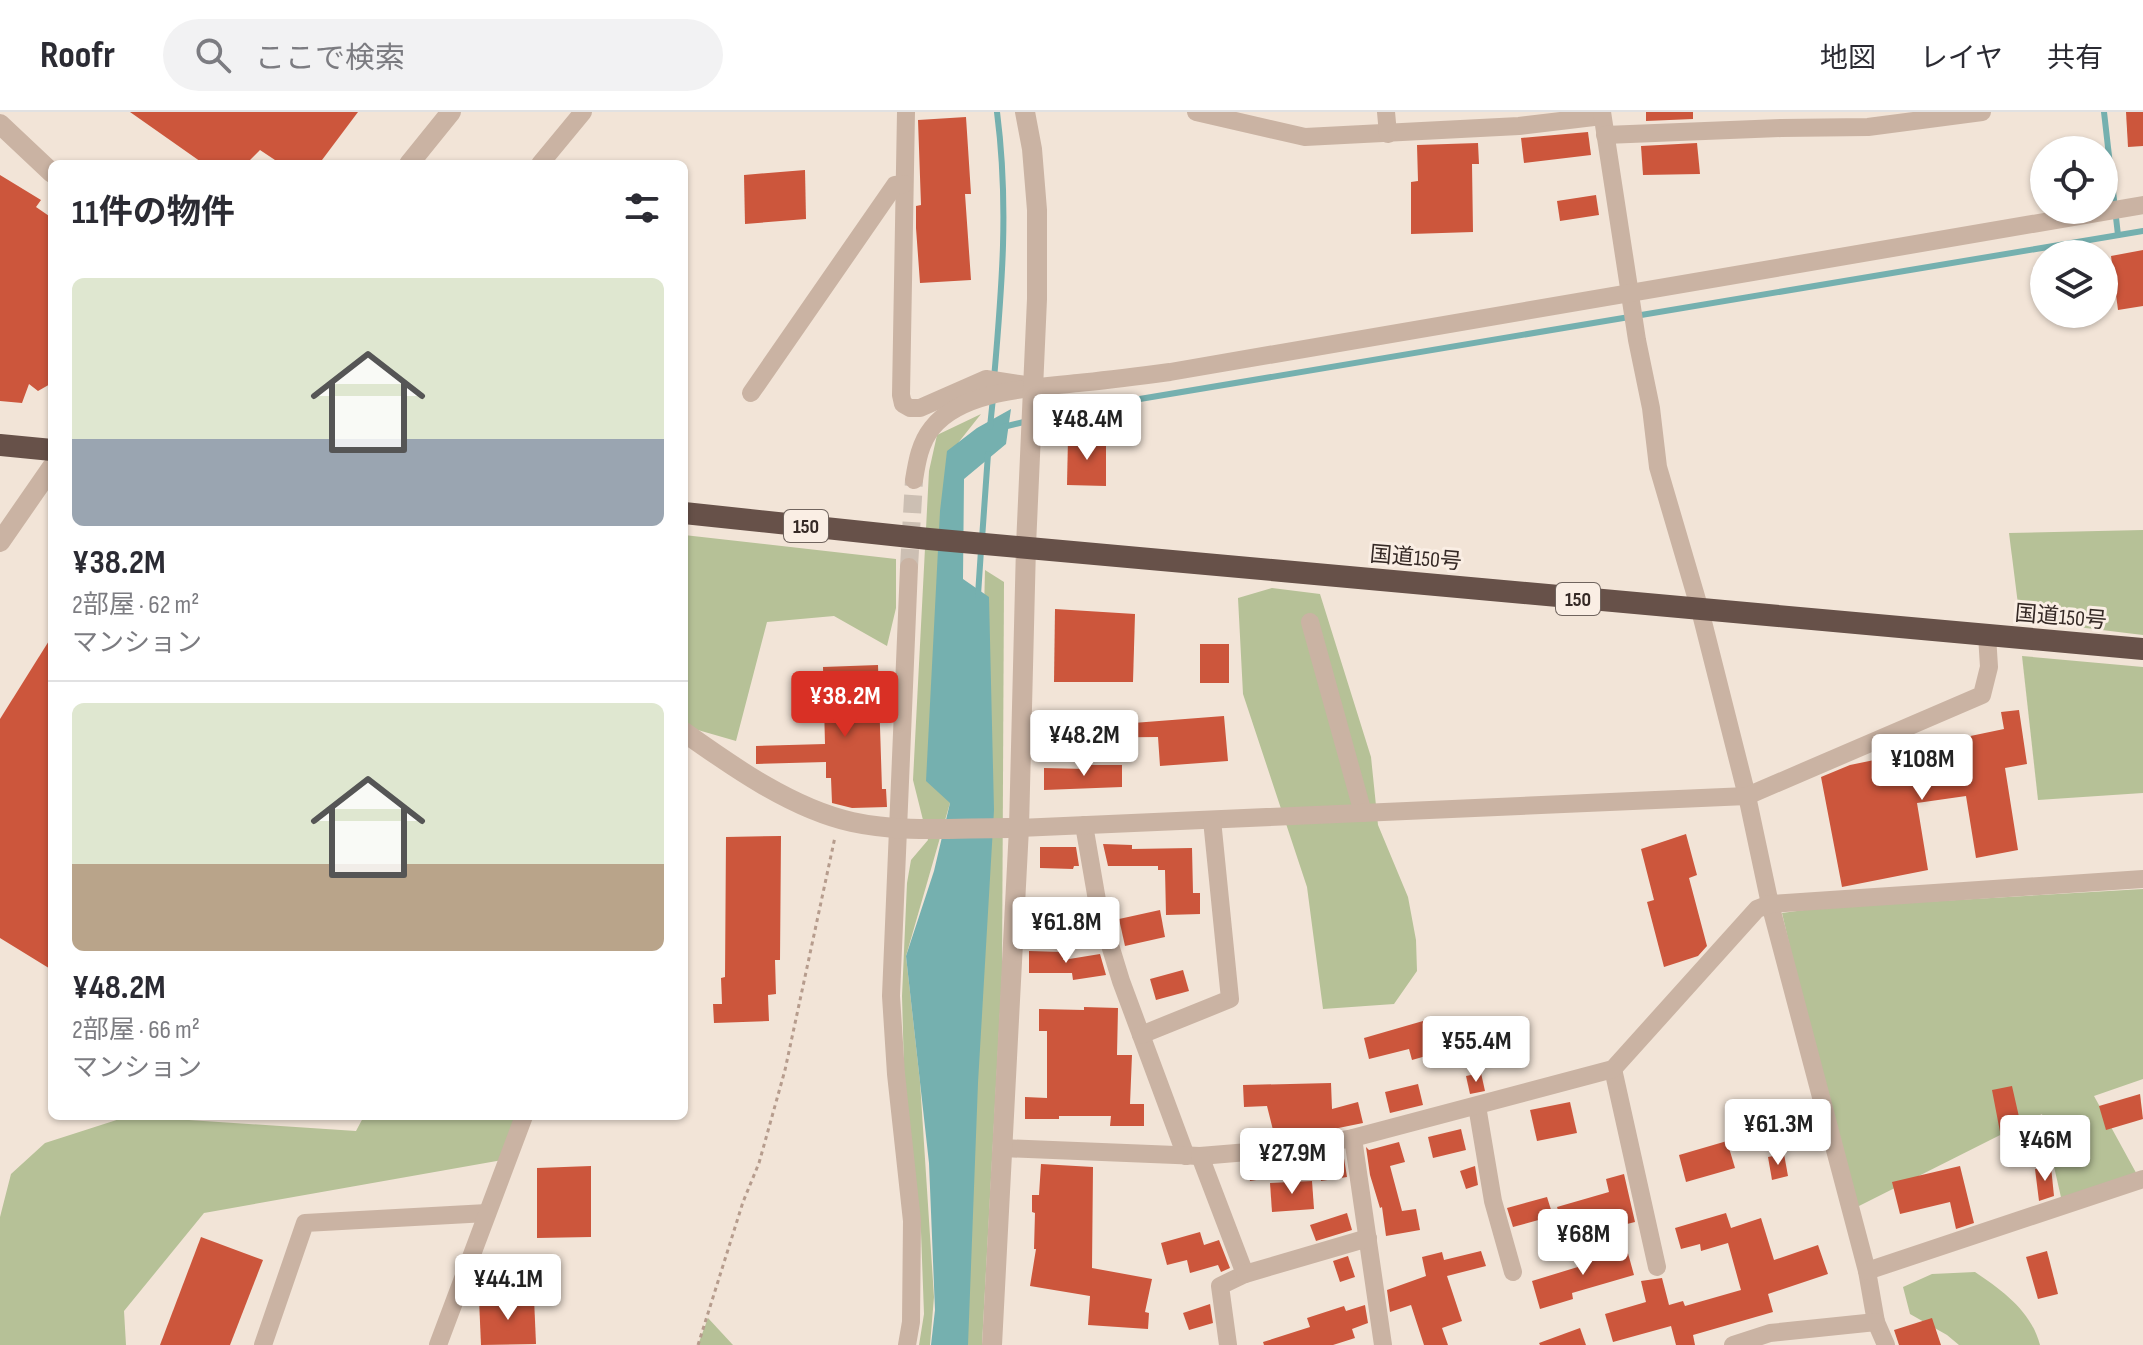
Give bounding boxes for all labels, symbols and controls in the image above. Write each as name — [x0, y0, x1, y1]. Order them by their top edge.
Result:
search box — [163, 19, 723, 91]
text: Roofr — [40, 33, 115, 78]
icon: search — [191, 33, 235, 77]
text: ここで検索 — [255, 41, 405, 77]
text: 地図 — [1820, 42, 1876, 75]
text: レイヤ — [1920, 42, 2003, 75]
text: 共有 — [2047, 42, 2103, 75]
map controls — [2030, 136, 2118, 328]
button: locate — [2030, 136, 2118, 224]
icon: filters — [620, 186, 664, 230]
text: 11件の物件 — [72, 192, 235, 233]
button: layers — [2030, 240, 2118, 328]
icon: home — [296, 330, 440, 474]
pin: ¥48.4M — [1022, 394, 1152, 462]
text: ¥48.4M — [1051, 404, 1123, 435]
road number: 150 — [784, 510, 828, 542]
street label: 国道150号 — [1369, 541, 1463, 576]
text: ¥38.2M — [72, 542, 165, 583]
road number: 150 — [1556, 583, 1600, 615]
text: 2部屋 · 62 m² — [72, 590, 199, 621]
street label: 国道150号 — [2014, 600, 2108, 635]
text: マンション — [72, 628, 202, 659]
pin: ¥38.2M — [780, 671, 910, 739]
text: ¥38.2M — [809, 681, 881, 712]
pin: ¥48.2M — [1019, 710, 1149, 778]
text: ¥48.2M — [1048, 720, 1120, 751]
pin: ¥108M — [1866, 734, 1978, 802]
text: ¥108M — [1890, 744, 1954, 775]
icon: home — [296, 755, 440, 899]
pin: ¥61.8M — [1001, 897, 1131, 965]
text: ¥61.8M — [1031, 907, 1101, 938]
text: ¥48.2M — [72, 967, 166, 1008]
text: 2部屋 · 66 m² — [72, 1015, 200, 1046]
pin: ¥55.4M — [1411, 1016, 1541, 1084]
text: ¥55.4M — [1441, 1026, 1511, 1057]
text: マンション — [72, 1053, 202, 1084]
pin: ¥61.3M — [1713, 1099, 1843, 1167]
text: ¥61.3M — [1743, 1109, 1813, 1140]
pin: ¥46M — [1998, 1115, 2092, 1183]
text: ¥46M — [2018, 1125, 2072, 1156]
pin: ¥27.9M — [1227, 1128, 1357, 1196]
text: ¥27.9M — [1258, 1138, 1326, 1169]
pin: ¥68M — [1536, 1209, 1630, 1277]
text: ¥68M — [1556, 1219, 1610, 1250]
pin: ¥44.1M — [443, 1254, 573, 1322]
text: ¥44.1M — [473, 1264, 543, 1295]

